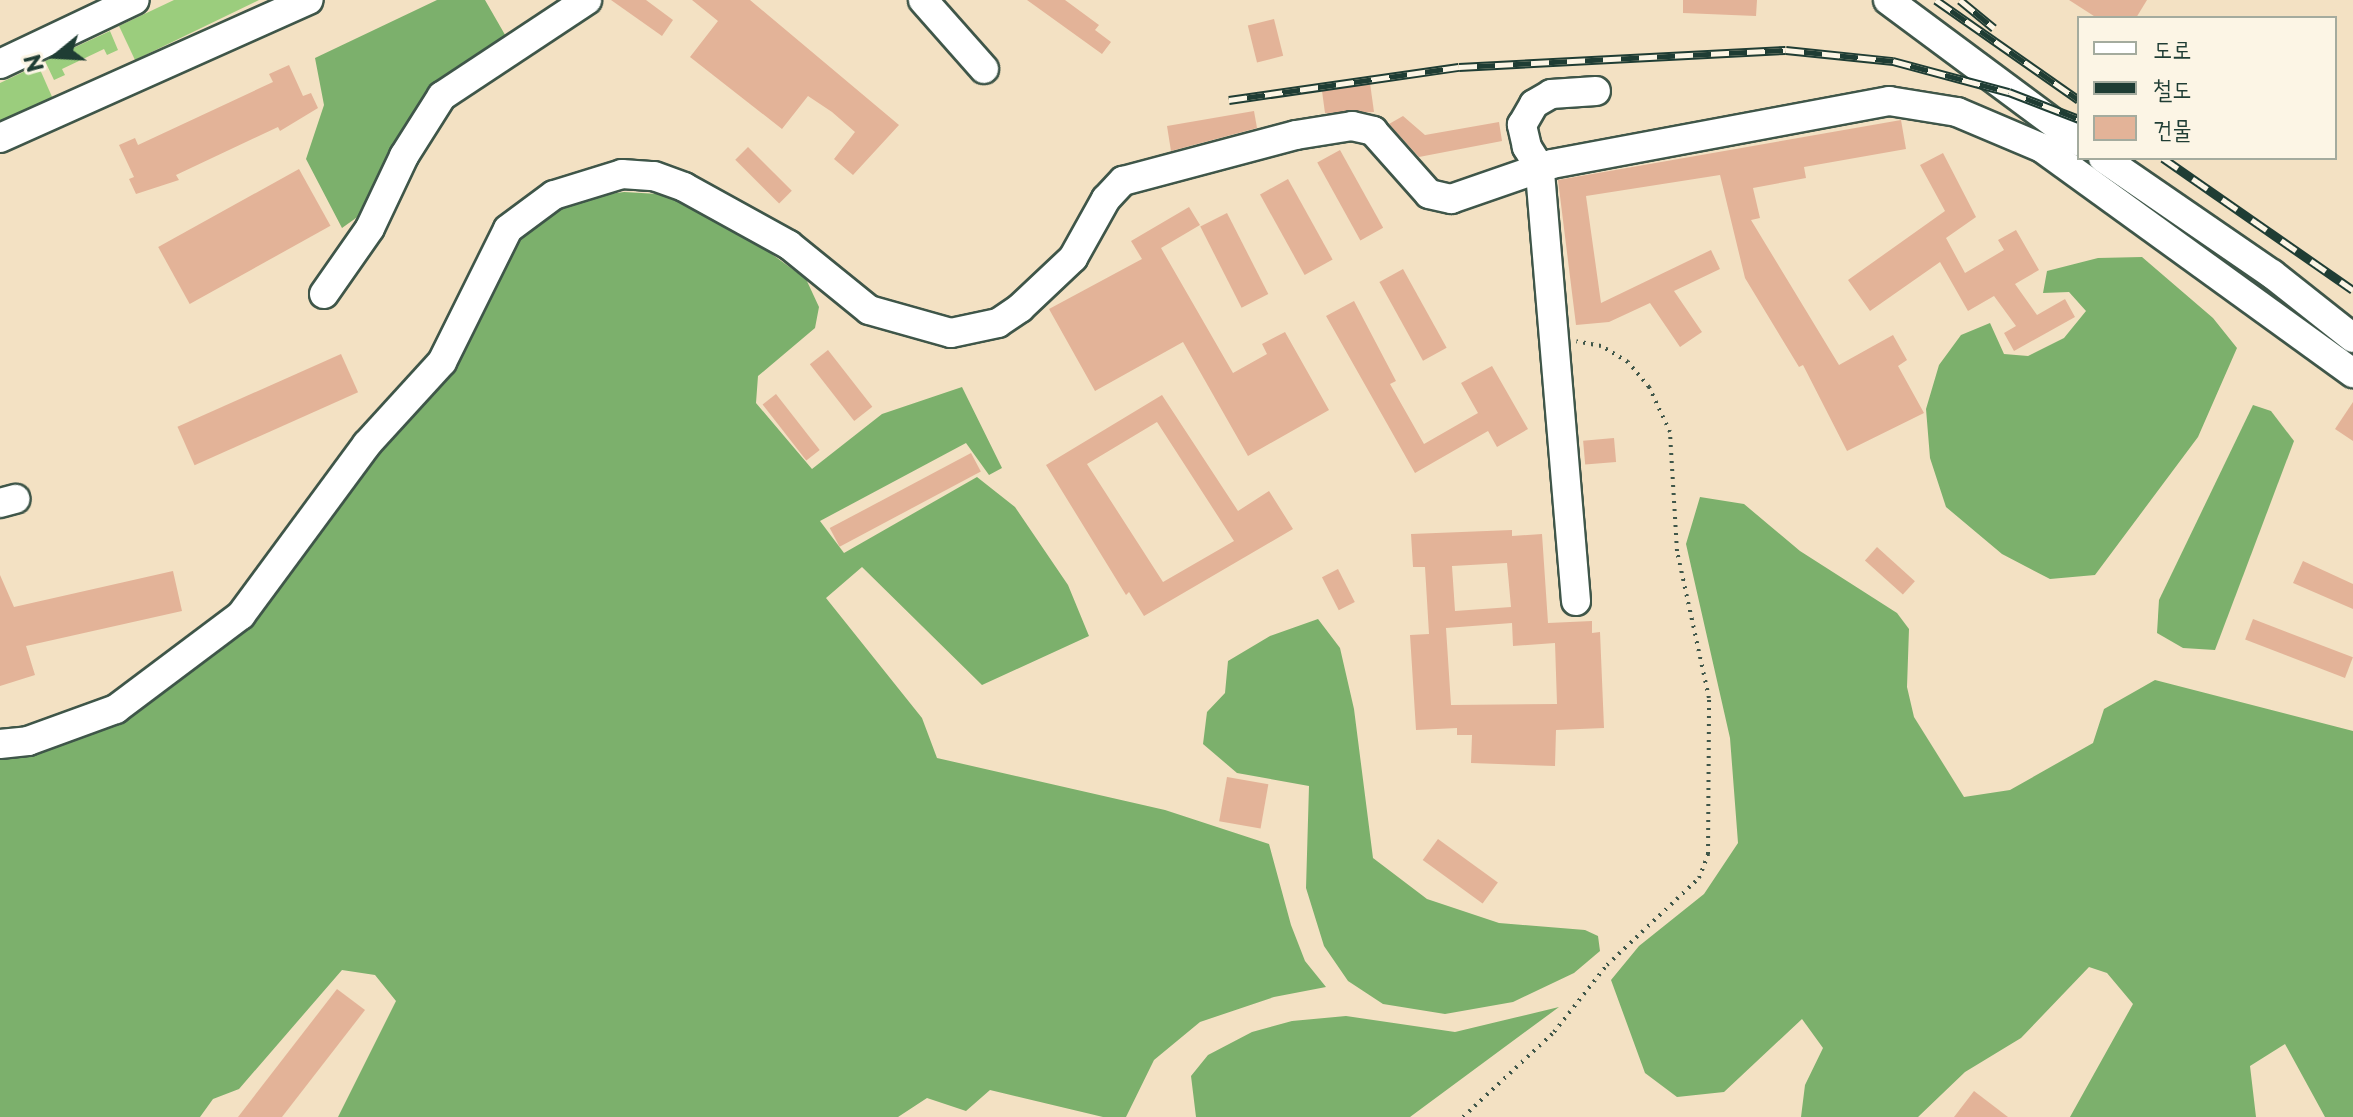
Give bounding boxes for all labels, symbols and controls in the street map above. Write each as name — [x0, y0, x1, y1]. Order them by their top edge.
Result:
north arrow — [16, 16, 96, 96]
legend — [2077, 16, 2337, 160]
text: 도로 — [2153, 30, 2192, 66]
text: N — [14, 50, 51, 77]
text: 철도 — [2153, 70, 2192, 106]
text: 건물 — [2153, 110, 2192, 146]

